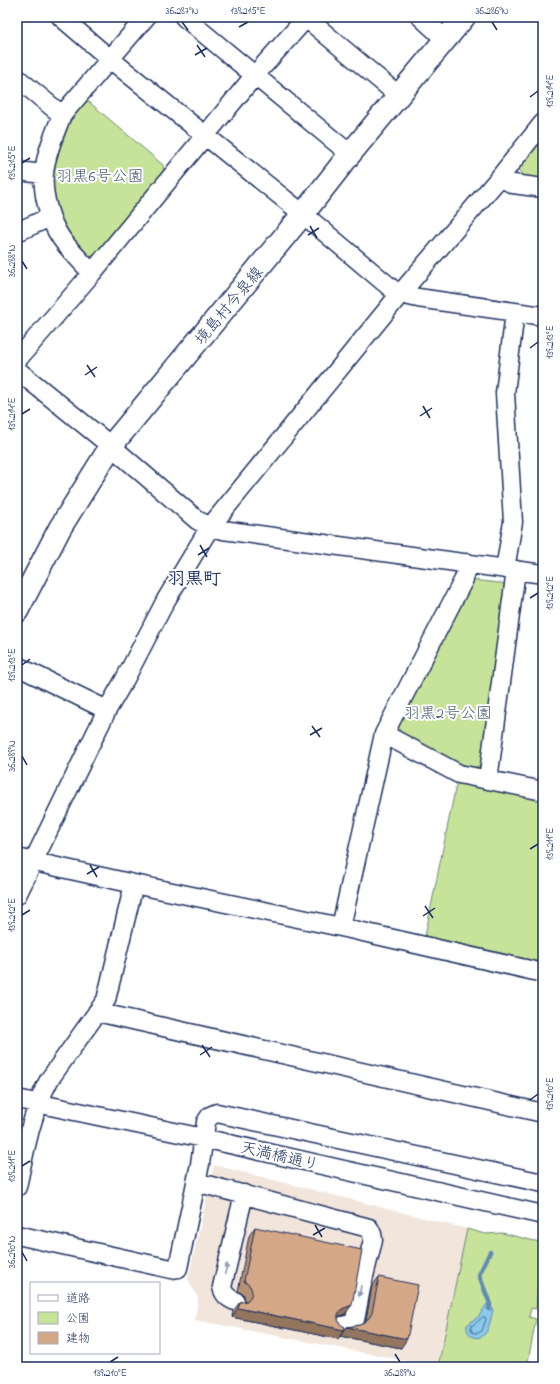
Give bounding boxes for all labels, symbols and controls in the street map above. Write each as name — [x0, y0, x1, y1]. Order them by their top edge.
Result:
text: 36.287°N — [166, 4, 199, 19]
text: 139.215°E — [231, 4, 265, 19]
text: 36.286°N — [475, 4, 509, 19]
text: 139.214°E — [543, 74, 558, 108]
text: 139.215°E — [5, 146, 20, 180]
park label: 羽黒6号公園 — [56, 165, 144, 189]
text: 36.288°N — [5, 245, 20, 277]
street label: 境島村今泉線 — [189, 262, 270, 351]
text: 139.213°E — [543, 325, 558, 359]
text: 139.214°E — [5, 397, 20, 431]
district label: 羽黒町 — [167, 567, 221, 593]
text: 139.212°E — [543, 576, 558, 610]
text: 139.213°E — [5, 648, 20, 682]
park label: 羽黒2号公園 — [404, 702, 492, 726]
text: 36.289°N — [5, 740, 20, 772]
text: 139.211°E — [543, 828, 558, 860]
text: 139.212°E — [5, 898, 20, 932]
text: 139.210°E — [543, 1077, 558, 1111]
street label: 天満橋通り — [238, 1136, 321, 1178]
text: 139.211°E — [5, 1150, 20, 1182]
text: 36.290°N — [5, 1236, 20, 1268]
one-way arrow — [224, 1263, 230, 1275]
legend — [30, 1282, 160, 1354]
one-way arrow — [357, 1285, 363, 1298]
text: 道路 — [66, 1290, 90, 1308]
text: 公園 — [66, 1310, 90, 1328]
text: 建物 — [66, 1330, 90, 1348]
text: 139.210°E — [93, 1366, 127, 1381]
text: 36.289°N — [384, 1366, 416, 1381]

